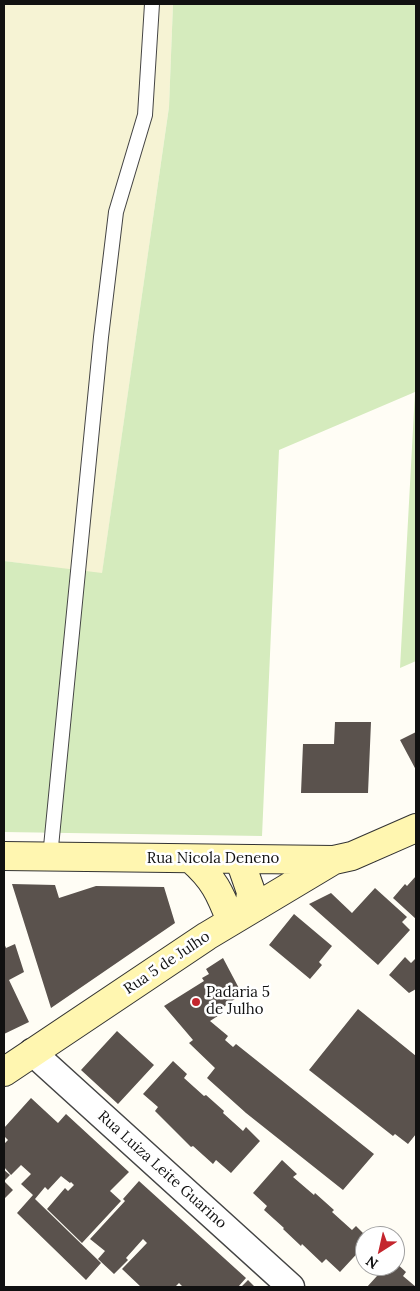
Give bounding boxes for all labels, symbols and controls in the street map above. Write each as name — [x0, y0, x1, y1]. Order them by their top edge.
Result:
street label: Rua Nicola Deneno — [147, 850, 279, 868]
street label: Rua 5 de Julho — [121, 928, 213, 998]
place label: Padaria 5 de Julho — [206, 984, 270, 1019]
marker: Padaria 5 de Julho — [190, 996, 202, 1008]
street label: Rua Luiza Leite Guarino — [94, 1107, 230, 1233]
north arrow — [355, 1226, 405, 1276]
text: N — [362, 1252, 382, 1273]

